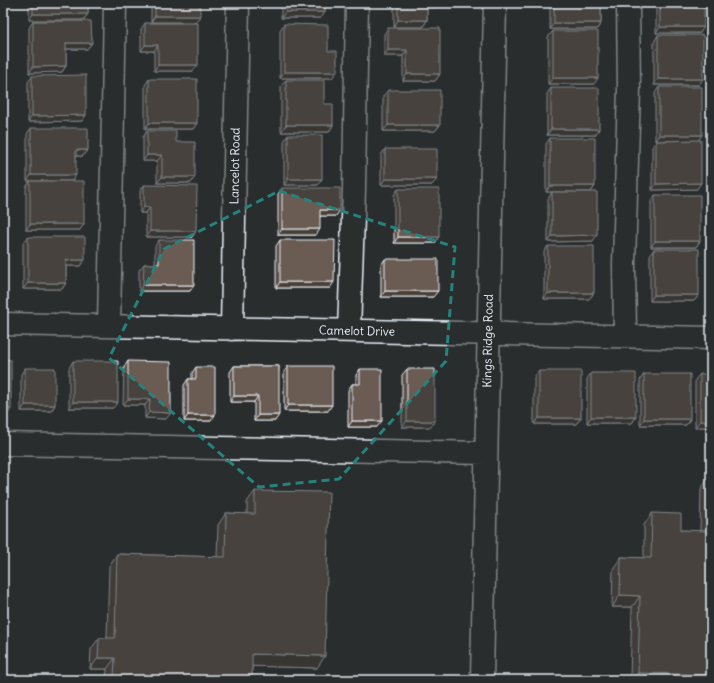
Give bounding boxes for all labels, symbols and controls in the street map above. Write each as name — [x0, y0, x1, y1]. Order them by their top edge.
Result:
street label: Lancelot Road — [226, 127, 243, 205]
street label: Kings Ridge Road — [479, 294, 496, 388]
street label: Camelot Drive — [319, 322, 395, 339]

